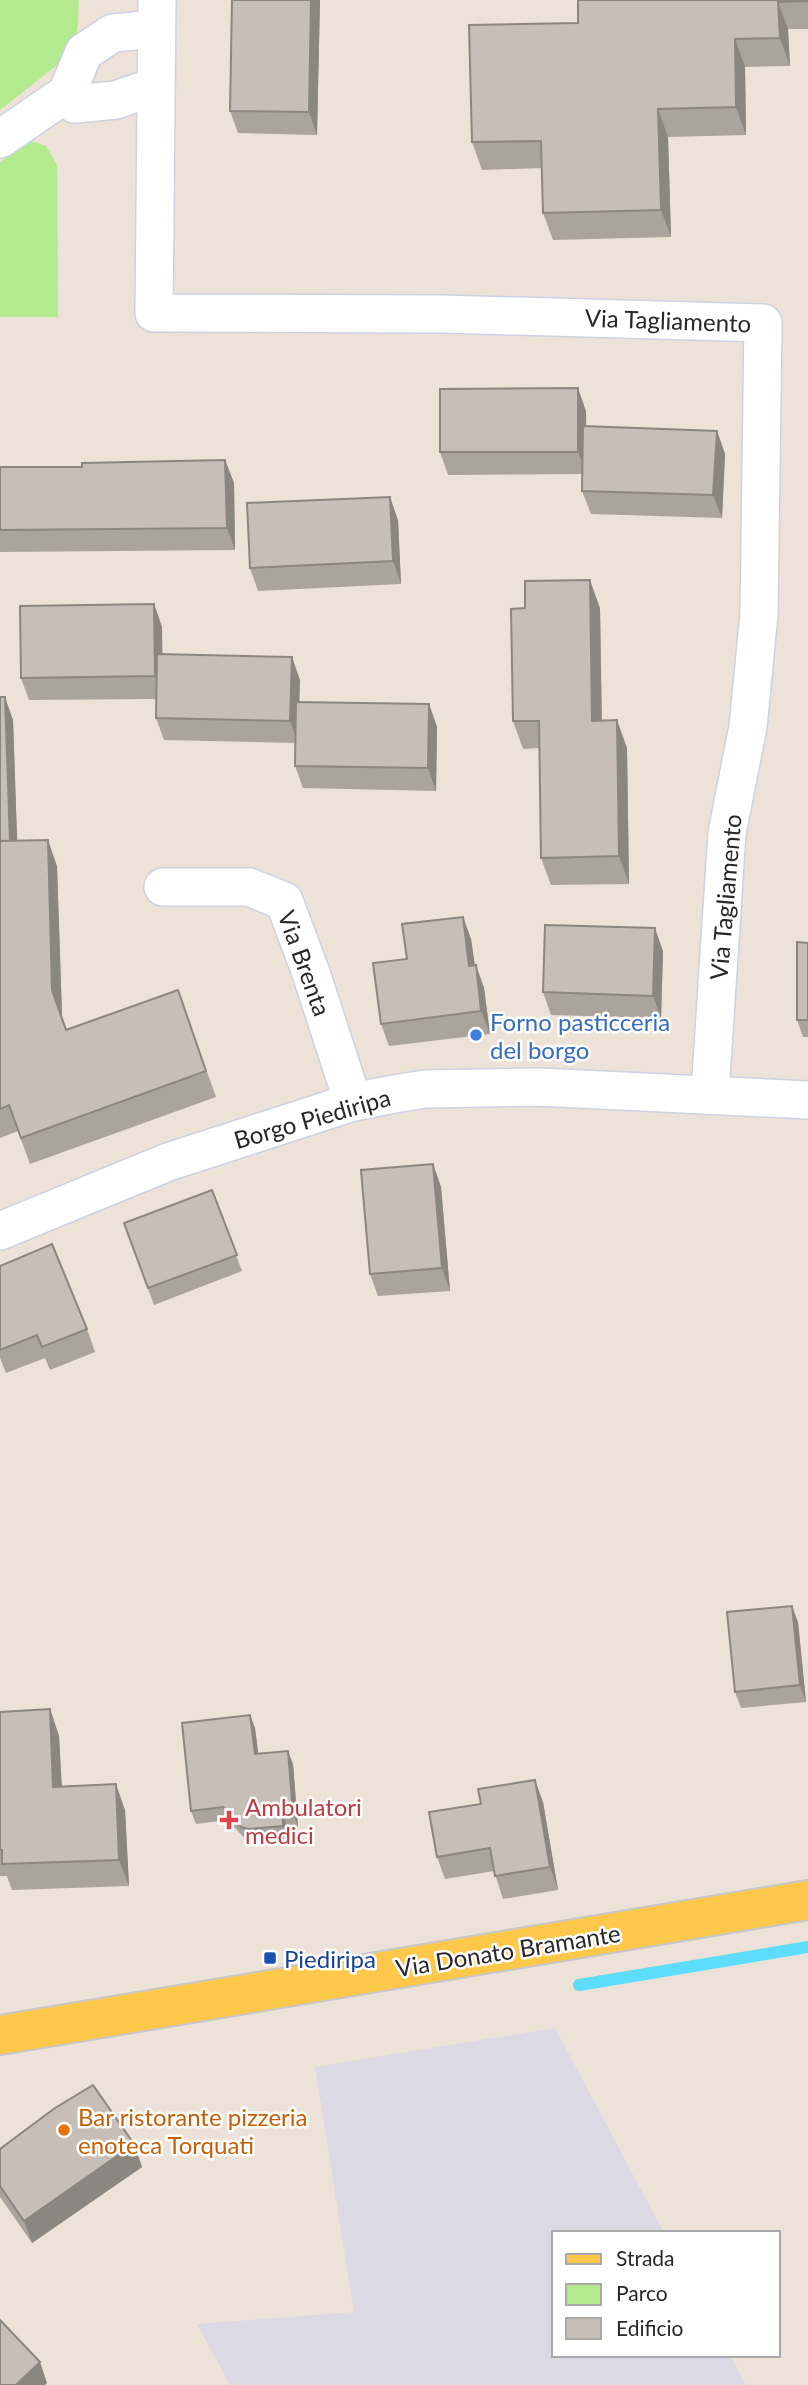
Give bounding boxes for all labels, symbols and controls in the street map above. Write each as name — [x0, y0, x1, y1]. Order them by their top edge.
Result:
street label: Via Tagliamento — [584, 303, 752, 337]
street label: Via Tagliamento — [703, 813, 747, 981]
street label: Via Brenta — [273, 906, 337, 1020]
place label: Forno pasticceria del borgo — [490, 1007, 670, 1064]
marker: Forno pasticceria del borgo — [468, 1027, 484, 1043]
street label: Borgo Piediripa — [230, 1082, 394, 1154]
place label: Ambulatori medici — [245, 1792, 362, 1849]
marker: Ambulatori medici — [219, 1810, 239, 1830]
street label: Via Donato Bramante — [394, 1918, 622, 1982]
place label: Piediripa — [284, 1944, 376, 1973]
marker: Piediripa — [262, 1950, 278, 1966]
place label: Bar ristorante pizzeria enoteca Torquati — [78, 2102, 308, 2159]
marker: Bar ristorante pizzeria enoteca Torquati — [56, 2122, 72, 2138]
legend — [552, 2231, 780, 2357]
text: Strada — [616, 2245, 675, 2270]
text: Parco — [616, 2280, 668, 2305]
text: Edificio — [616, 2315, 684, 2340]

